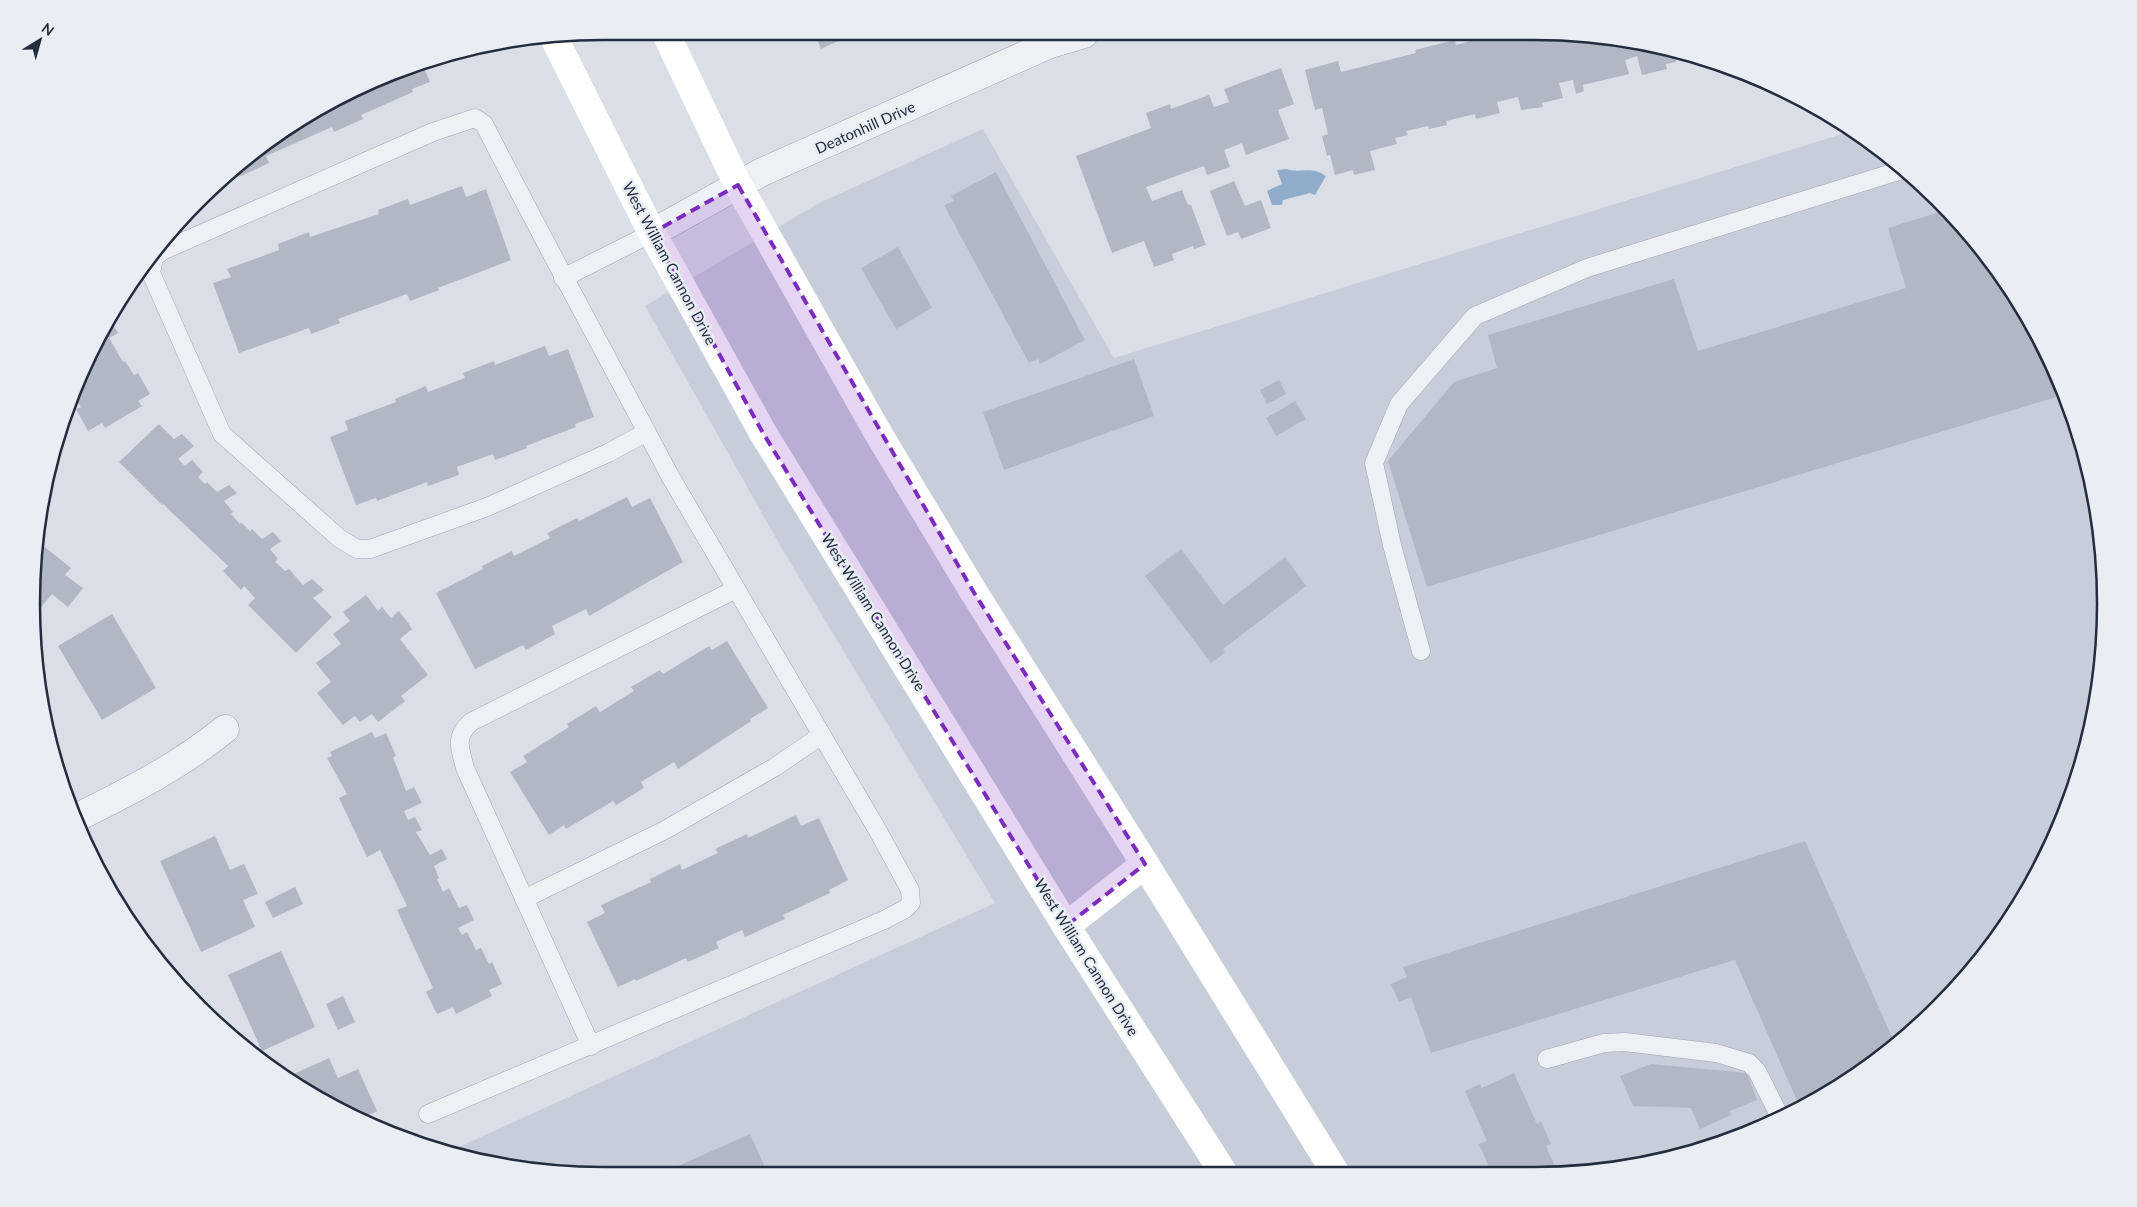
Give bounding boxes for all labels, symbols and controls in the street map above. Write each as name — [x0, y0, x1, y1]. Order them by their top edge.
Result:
north arrow — [15, 15, 65, 65]
text: N — [39, 19, 58, 39]
street label: Deatonhill Drive — [812, 97, 918, 157]
street label: West William Cannon Drive — [619, 178, 721, 348]
street label: West William Cannon Drive — [818, 530, 930, 694]
street label: West William Cannon Drive — [1031, 875, 1143, 1039]

